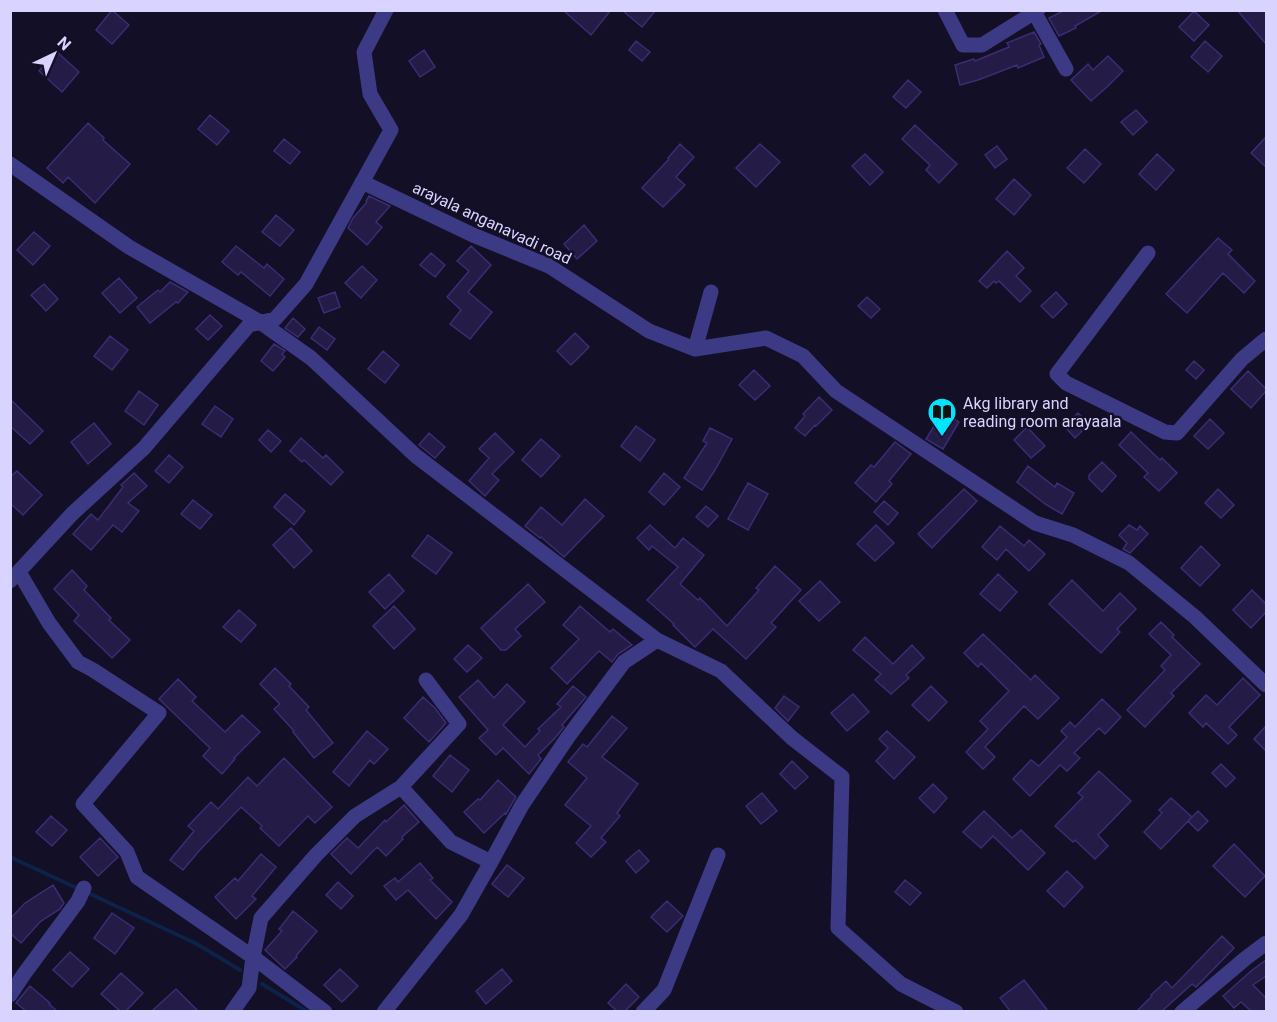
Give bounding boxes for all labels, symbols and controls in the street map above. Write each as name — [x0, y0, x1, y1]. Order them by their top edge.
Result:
north arrow — [24, 24, 84, 84]
text: N — [53, 33, 75, 54]
street label: arayala anganavadi road — [410, 178, 574, 268]
place label: Akg library and reading room arayaala — [963, 394, 1122, 431]
library icon: Akg library and reading room arayaala — [926, 396, 958, 438]

